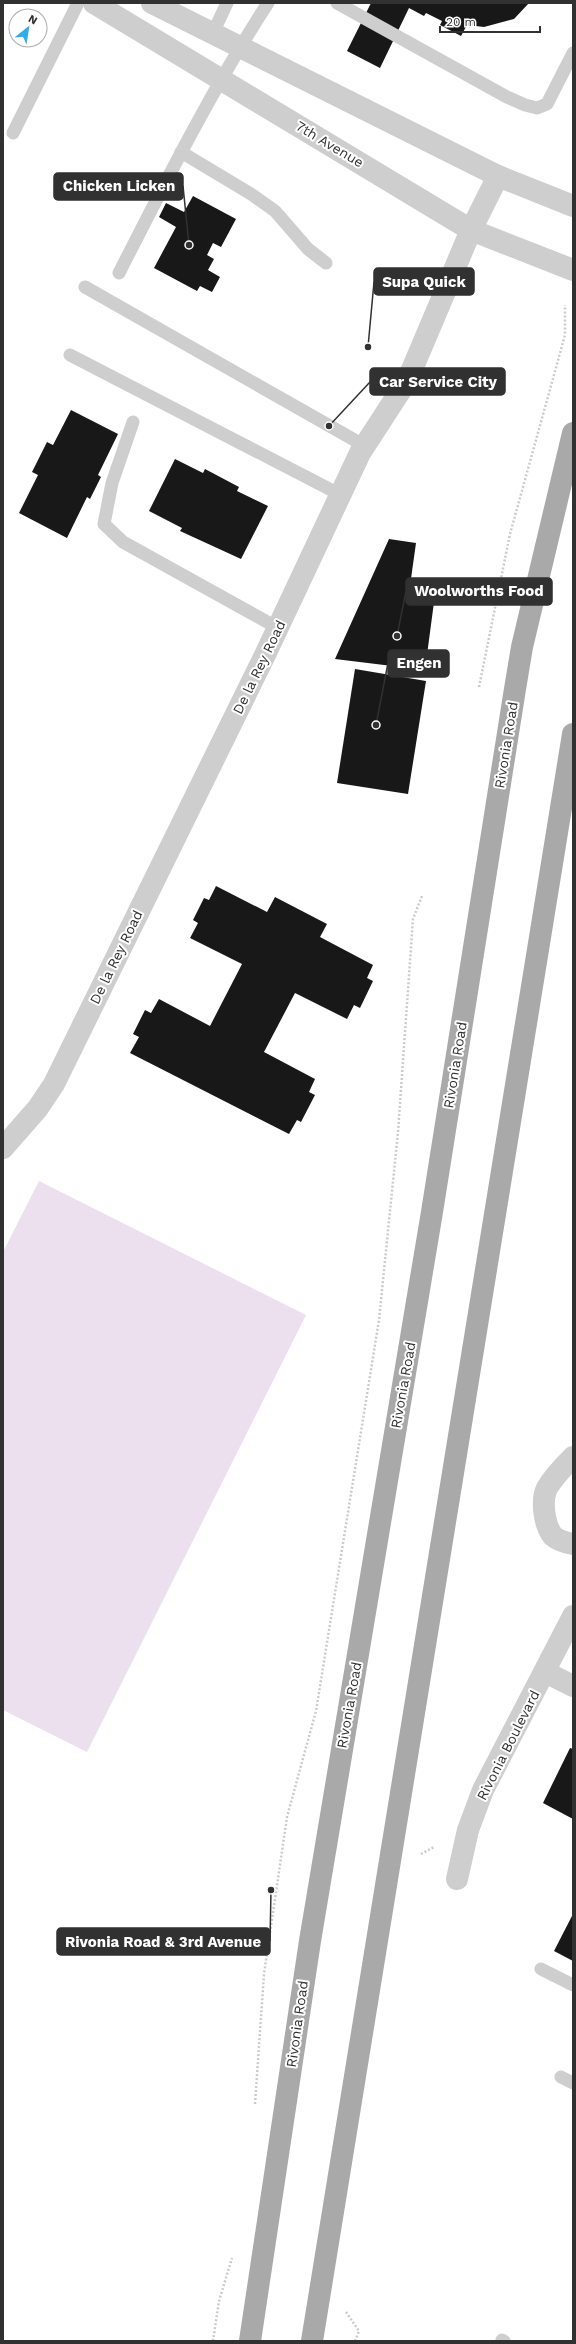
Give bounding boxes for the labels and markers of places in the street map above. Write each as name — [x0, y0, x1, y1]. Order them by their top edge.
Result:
callout: Chicken Licken — [54, 173, 183, 200]
callout: Supa Quick — [374, 268, 474, 295]
callout: Car Service City — [370, 368, 505, 395]
callout: Woolworths Food — [406, 578, 552, 605]
callout: Engen — [388, 650, 449, 677]
callout: Rivonia Road & 3rd Avenue — [57, 1928, 270, 1955]

